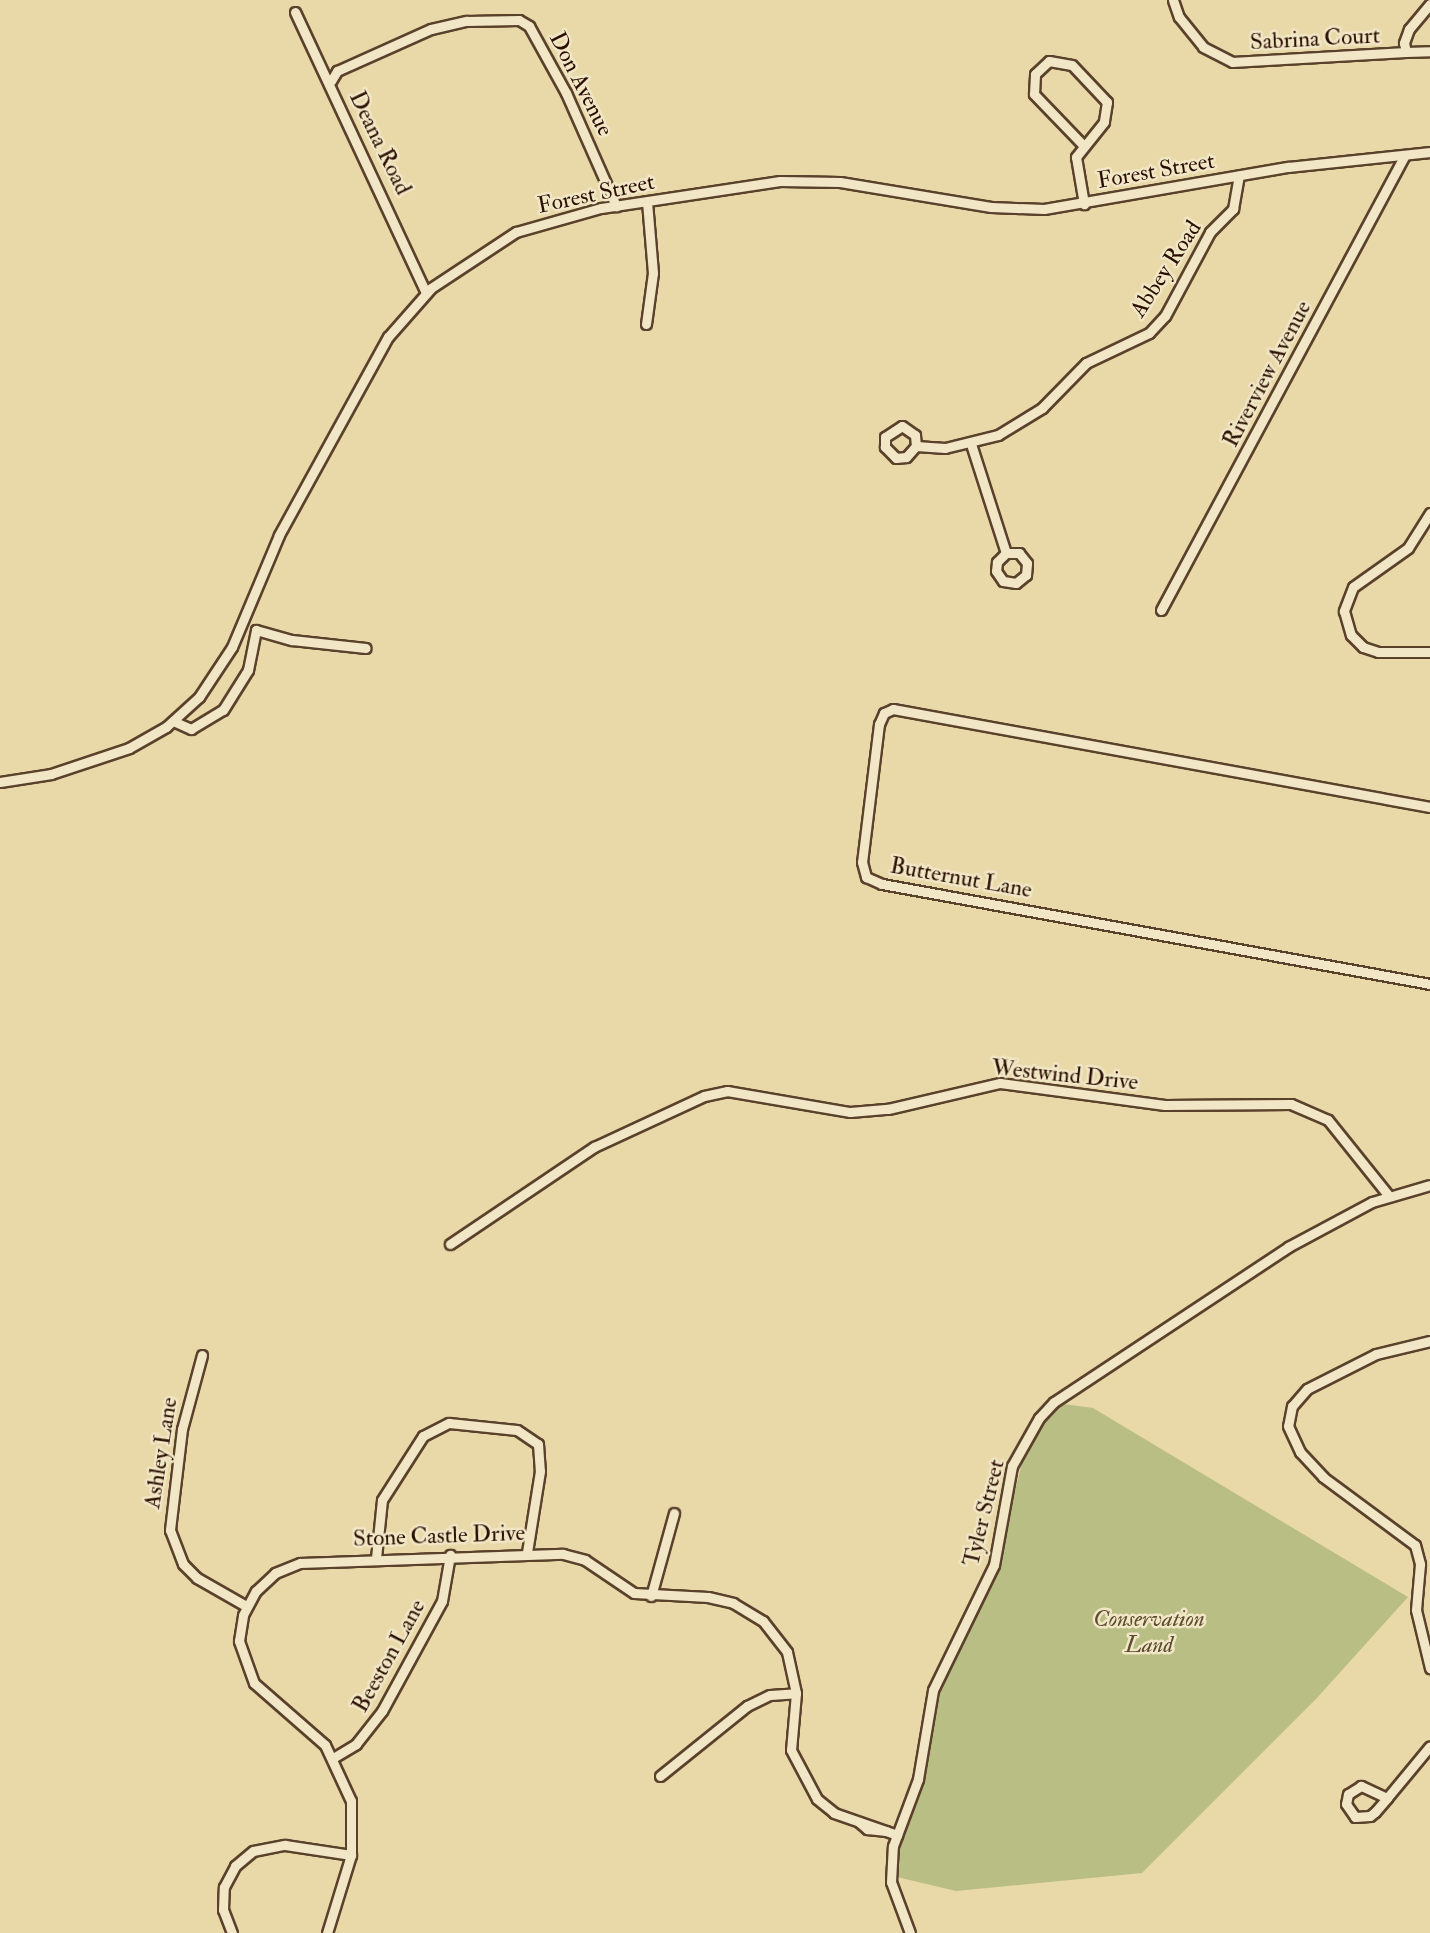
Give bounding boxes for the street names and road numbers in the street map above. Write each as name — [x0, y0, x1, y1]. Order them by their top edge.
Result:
street label: Sabrina Court — [1249, 22, 1381, 56]
street label: Don Avenue — [543, 27, 619, 141]
street label: Deana Road — [343, 87, 417, 199]
street label: Forest Street — [1095, 147, 1217, 195]
street label: Forest Street — [535, 168, 657, 220]
street label: Abbey Road — [1125, 215, 1207, 323]
street label: Riverview Avenue — [1217, 296, 1317, 452]
street label: Butternut Lane — [888, 852, 1034, 904]
street label: Westwind Drive — [990, 1054, 1140, 1096]
street label: Ashley Lane — [139, 1395, 183, 1511]
street label: Tyler Street — [957, 1457, 1011, 1569]
street label: Stone Castle Drive — [353, 1519, 525, 1553]
street label: Beeston Lane — [347, 1595, 431, 1717]

